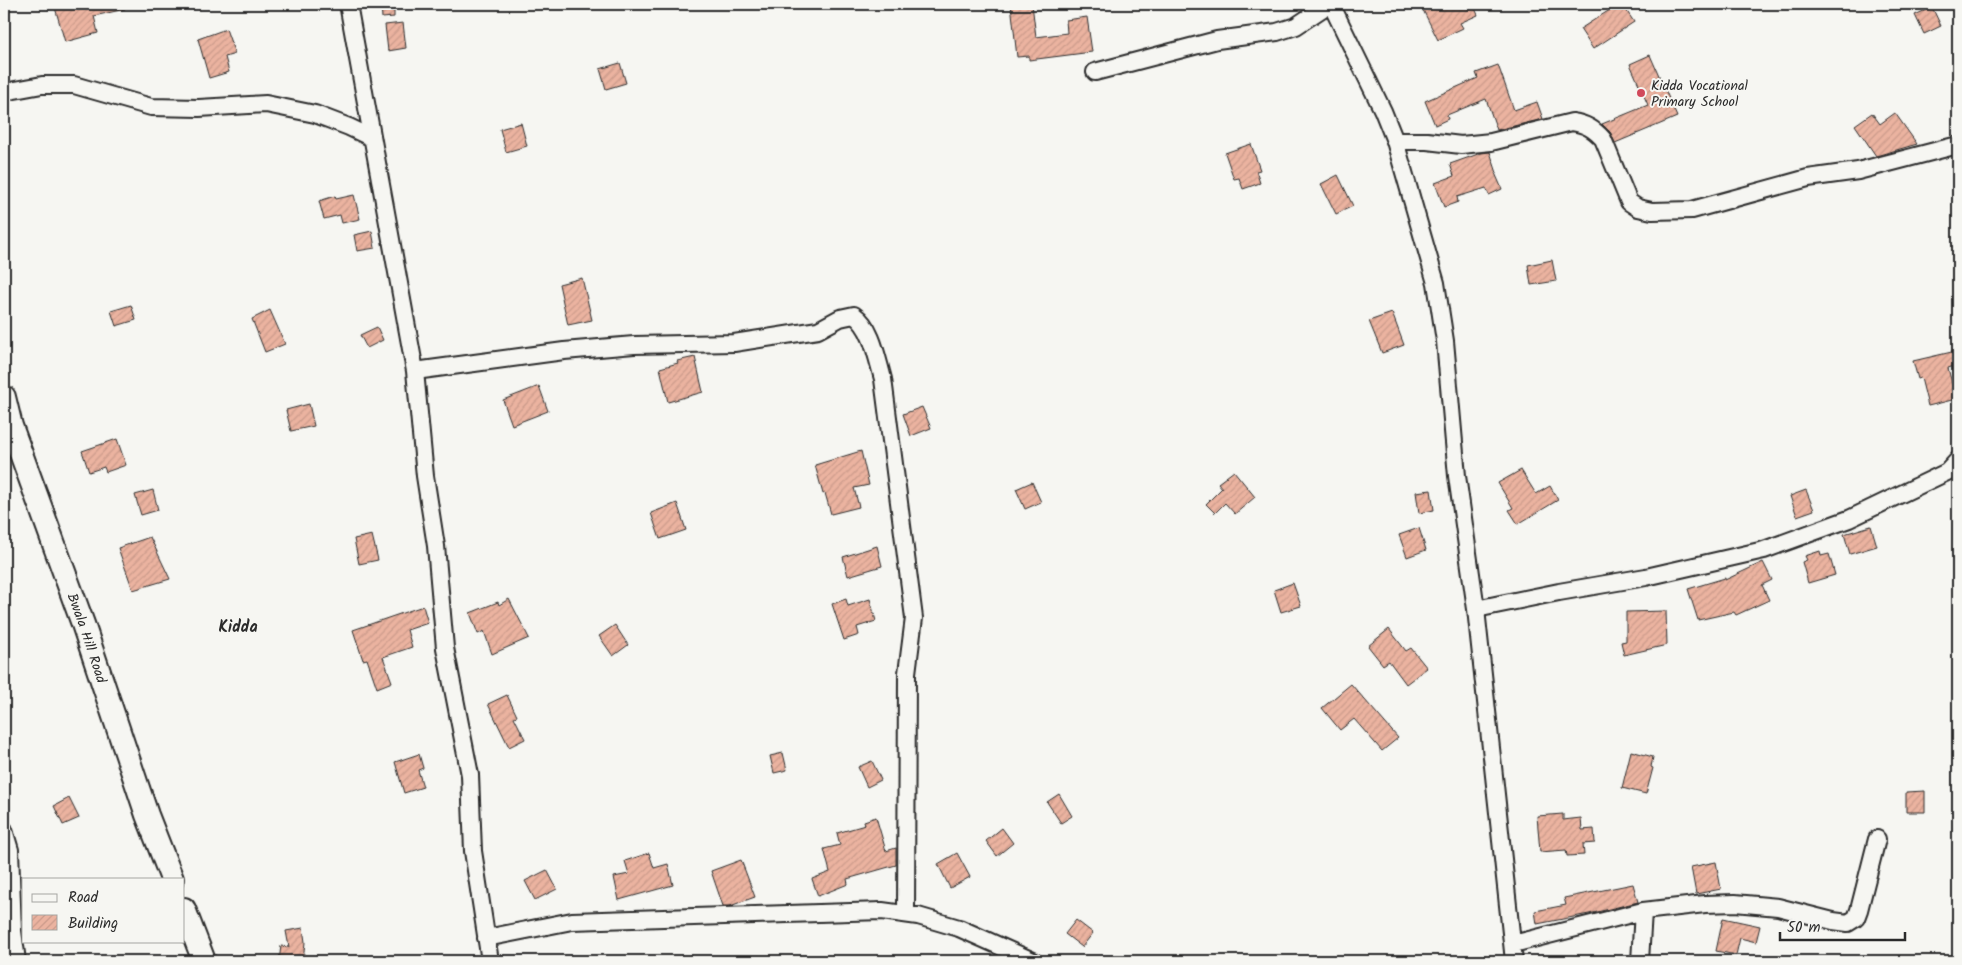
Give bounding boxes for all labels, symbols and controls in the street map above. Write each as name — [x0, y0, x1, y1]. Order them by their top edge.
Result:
place label: Kidda Vocational Primary School — [1651, 75, 1748, 113]
marker: Kidda Vocational Primary School — [1635, 87, 1647, 99]
street label: Bwala Hill Road — [61, 590, 112, 687]
district label: Kidda — [218, 615, 258, 640]
legend — [22, 878, 185, 942]
text: Road — [68, 886, 99, 910]
scale bar — [1780, 910, 1904, 942]
text: Building — [68, 912, 118, 936]
text: 50 m — [1787, 916, 1821, 940]

